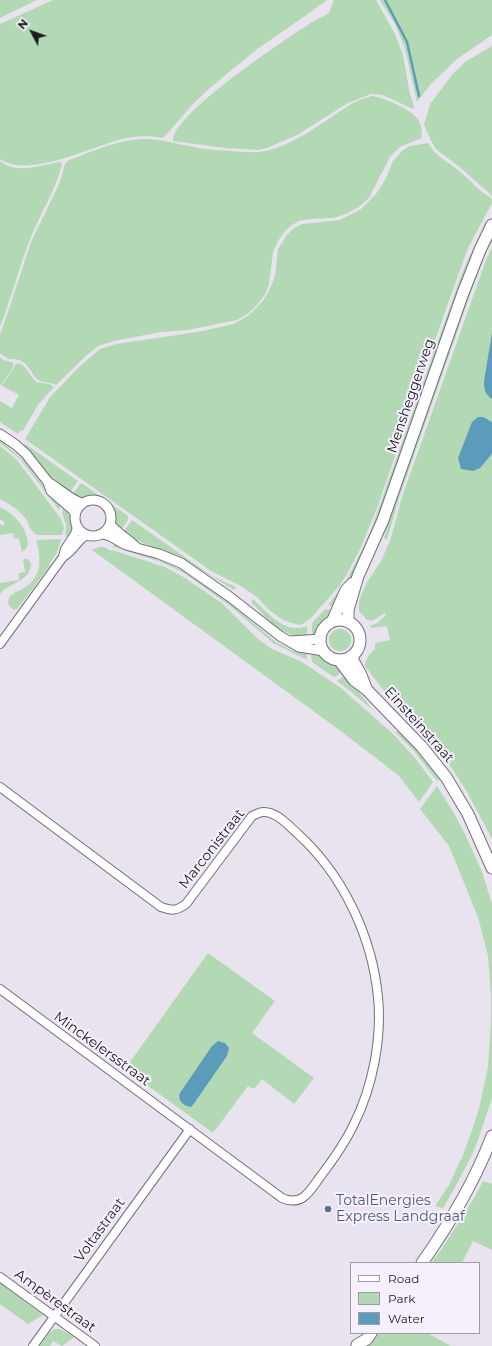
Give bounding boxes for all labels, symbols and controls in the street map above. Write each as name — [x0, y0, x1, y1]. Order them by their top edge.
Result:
north arrow — [12, 12, 52, 52]
text: N — [15, 16, 31, 32]
street label: Mensheggerweg — [384, 337, 438, 455]
street label: Einsteinstraat — [381, 684, 457, 766]
street label: Marconistraat — [176, 806, 248, 892]
street label: Minckelersstraat — [50, 1008, 154, 1090]
place label: TotalEnergies Express Landgraaf — [336, 1193, 465, 1226]
street label: Voltastraat — [71, 1195, 129, 1265]
marker: TotalEnergies Express Landgraaf — [323, 1204, 333, 1214]
legend — [350, 1262, 480, 1334]
street label: Ampèrestraat — [11, 1266, 99, 1336]
text: Road — [388, 1271, 419, 1286]
text: Park — [388, 1291, 415, 1306]
text: Water — [388, 1311, 424, 1326]

